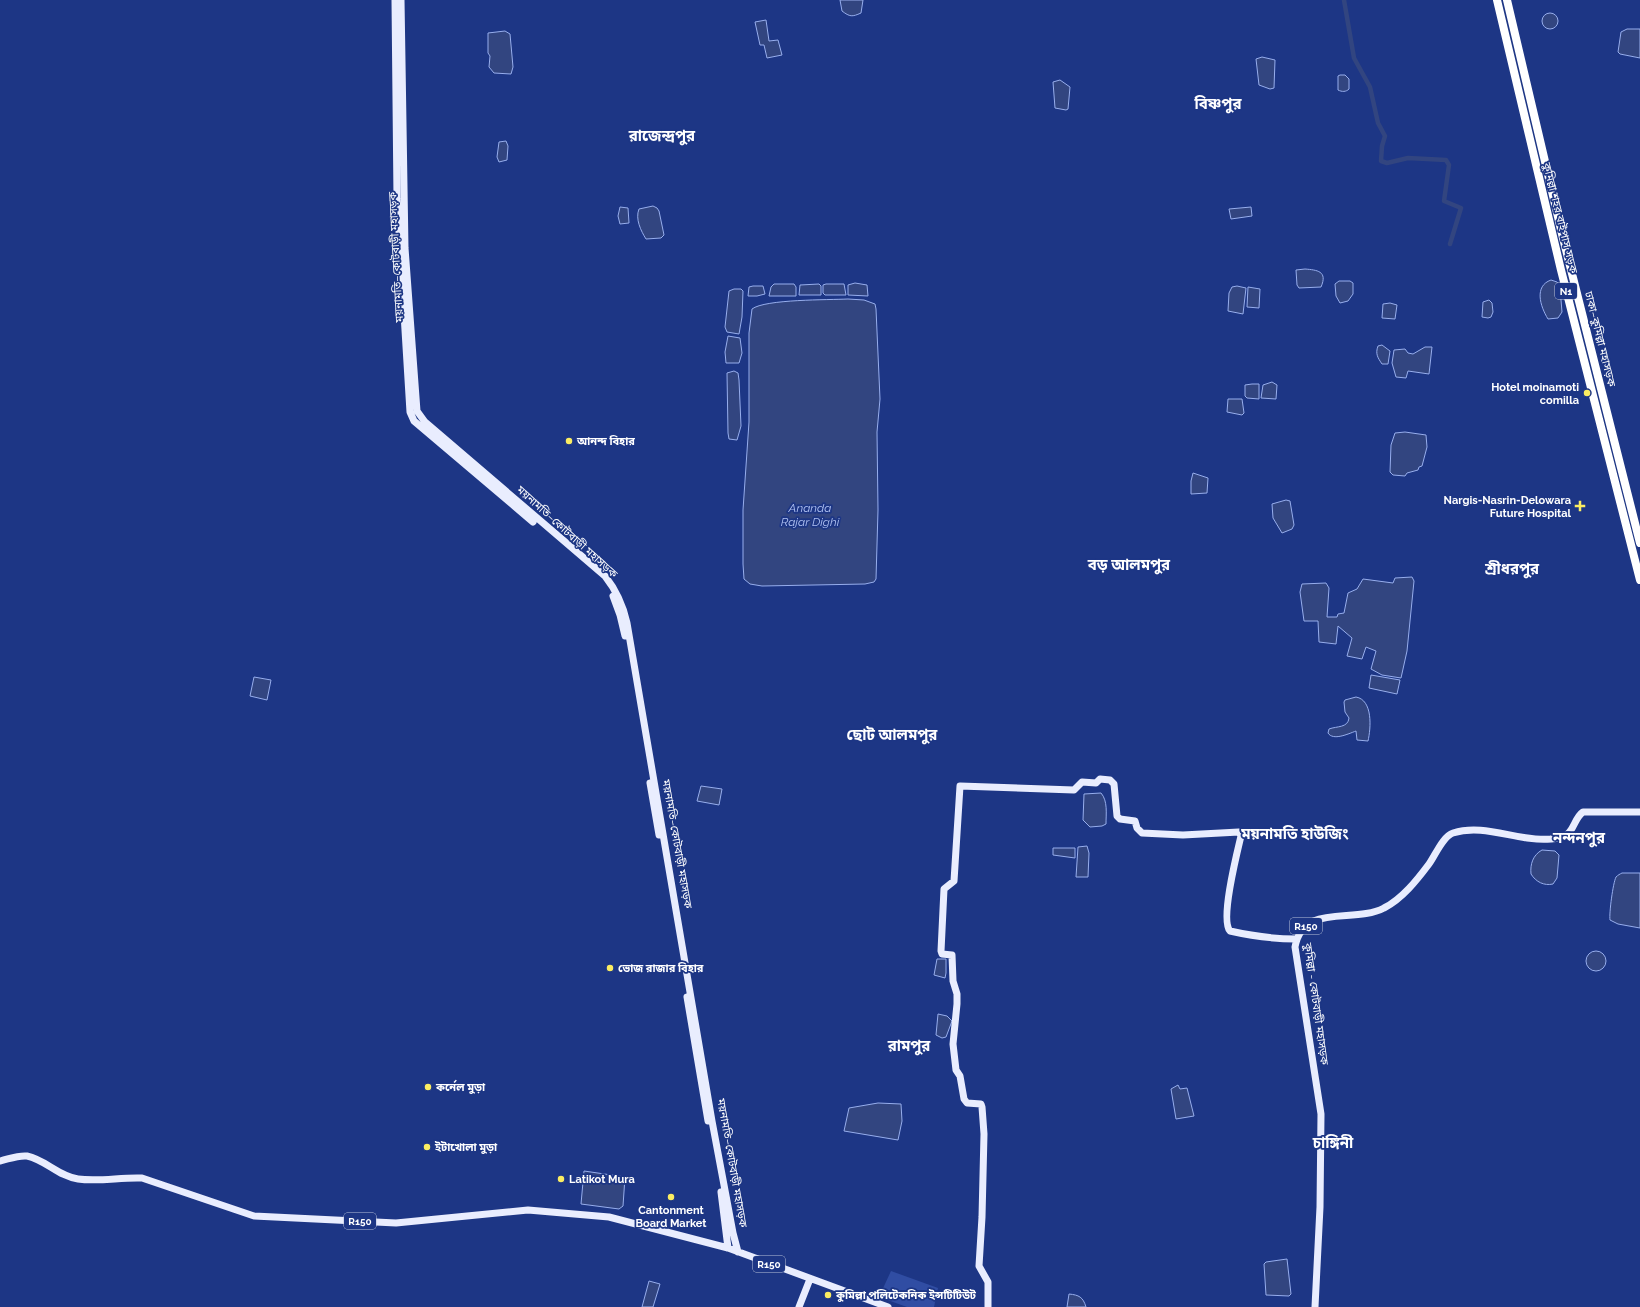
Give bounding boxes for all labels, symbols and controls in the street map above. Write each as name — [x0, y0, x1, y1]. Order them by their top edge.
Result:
district label: বিষ্ণপুর — [1194, 95, 1242, 114]
district label: রাজেন্দ্রপুর — [628, 127, 696, 146]
street label: কুমিল্লা শহর বাইপাস সড়ক — [1540, 160, 1580, 275]
street label: ময়নামতি–কোটবাড়ী মহাসড়ক — [386, 191, 406, 324]
road number: N1 — [1555, 283, 1577, 299]
street label: ঢাকা–কুমিল্লা মহাসড়ক — [1582, 289, 1618, 388]
place label: Hotel moinamoti comilla — [1491, 381, 1579, 407]
marker: Hotel moinamoti comilla — [1582, 388, 1592, 398]
place label: আনন্দ বিহার — [576, 435, 635, 448]
marker: আনন্দ বিহার — [564, 436, 574, 446]
street label: ময়নামতি–কোটবাড়ী মহাসড়ক — [513, 483, 620, 581]
place label: Nargis-Nasrin-Delowara Future Hospital — [1444, 494, 1571, 520]
marker: Nargis-Nasrin-Delowara Future Hospital — [1574, 500, 1586, 512]
water label: Ananda Rajar Dighi — [781, 501, 840, 529]
district label: বড় আলমপুর — [1087, 556, 1171, 575]
district label: শ্রীধরপুর — [1484, 560, 1540, 579]
district label: ছোট আলমপুর — [847, 726, 938, 745]
street label: ময়নামতি–কোটবাড়ী মহাসড়ক — [659, 777, 695, 910]
district label: ময়নামতি হাউজিং — [1240, 825, 1349, 843]
district label: নন্দনপুর — [1552, 829, 1606, 848]
road number: R150 — [1290, 918, 1322, 934]
street label: কুমিল্লা - কোটবাড়ী মহাসড়ক — [1301, 941, 1331, 1066]
place label: ভোজ রাজার বিহার — [618, 962, 704, 975]
marker: ভোজ রাজার বিহার — [605, 963, 615, 973]
district label: রামপুর — [887, 1037, 931, 1056]
place label: কর্নেল মুড়া — [435, 1079, 486, 1094]
marker: কর্নেল মুড়া — [423, 1082, 433, 1092]
street label: ময়নামতি–কোটবাড়ী মহাসড়ক — [714, 1096, 750, 1229]
district label: চাঙ্গিনী — [1312, 1134, 1354, 1152]
place label: ইটাখোলা মুড়া — [434, 1141, 498, 1154]
marker: ইটাখোলা মুড়া — [422, 1142, 432, 1152]
place label: Latikot Mura — [569, 1173, 635, 1186]
marker: Latikot Mura — [556, 1174, 566, 1184]
marker: Cantonment Board Market — [666, 1192, 676, 1202]
place label: Cantonment Board Market — [635, 1204, 707, 1230]
road number: R150 — [344, 1213, 376, 1229]
road number: R150 — [753, 1256, 785, 1272]
place label: কুমিল্লা পলিটেকনিক ইন্সটিটিউট — [835, 1289, 977, 1302]
marker: কুমিল্লা পলিটেকনিক ইন্সটিটিউট — [823, 1290, 833, 1300]

